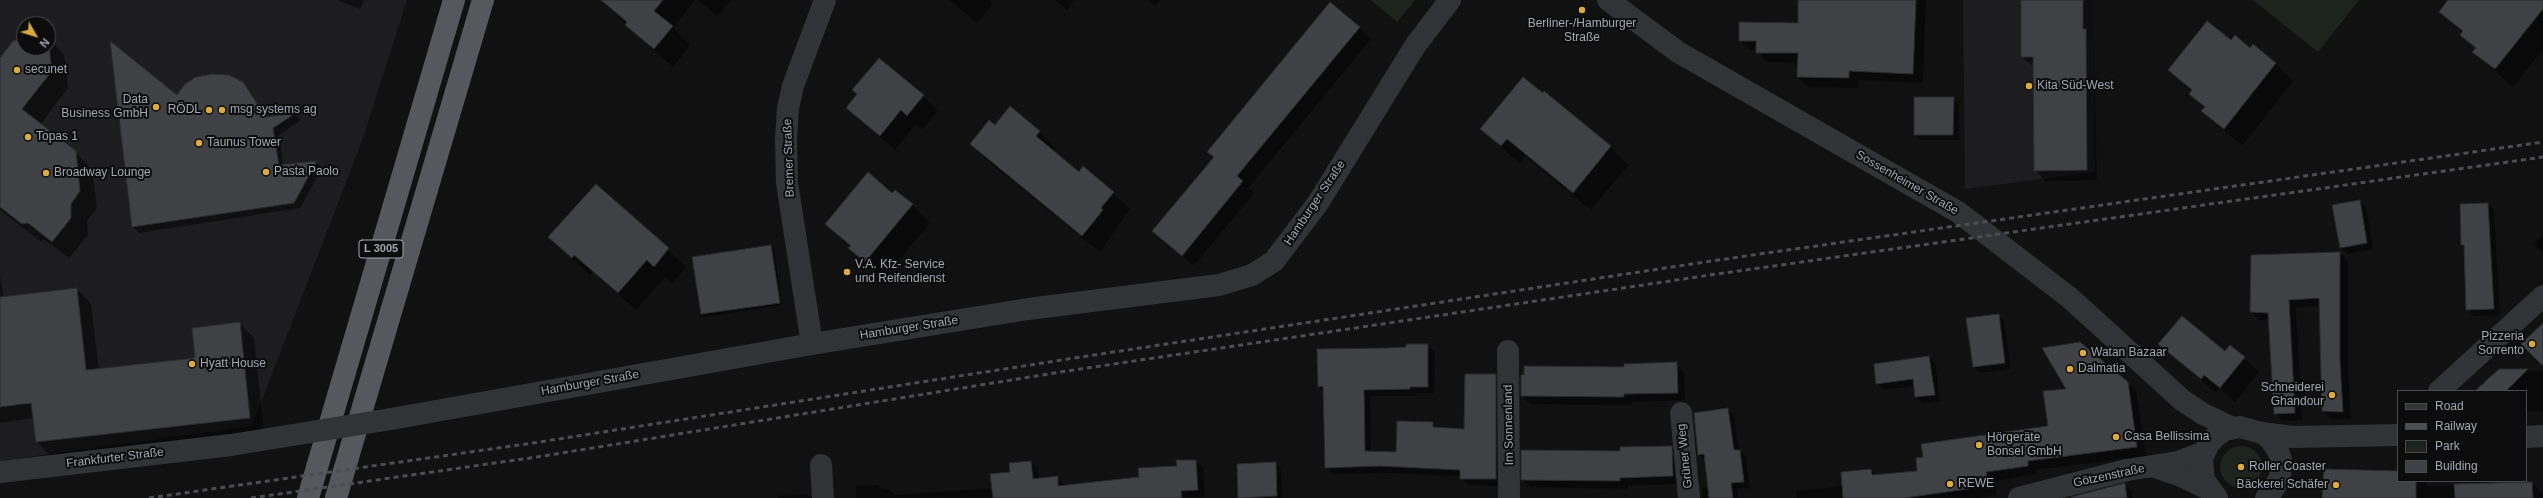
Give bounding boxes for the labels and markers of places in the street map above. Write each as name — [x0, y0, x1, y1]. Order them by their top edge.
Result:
marker: Berliner-/Hamburger Straße — [1577, 5, 1587, 15]
place label: Berliner-/Hamburger Straße — [1528, 17, 1636, 45]
place label: secunet — [25, 63, 67, 77]
marker: secunet — [12, 65, 22, 75]
place label: Kita Süd-West — [2037, 79, 2113, 93]
marker: Kita Süd-West — [2024, 81, 2034, 91]
place label: Data Business GmbH — [61, 93, 148, 121]
marker: Data Business GmbH — [151, 102, 161, 112]
place label: RÖDL — [168, 103, 201, 117]
place label: msg systems ag — [230, 103, 317, 117]
marker: RÖDL — [204, 105, 214, 115]
marker: msg systems ag — [217, 105, 227, 115]
place label: Topas 1 — [36, 130, 78, 144]
marker: Topas 1 — [23, 132, 33, 142]
place label: Taunus Tower — [207, 136, 281, 150]
marker: Taunus Tower — [194, 138, 204, 148]
place label: Pasta Paolo — [274, 165, 339, 179]
place label: Broadway Lounge — [54, 166, 151, 180]
marker: Pasta Paolo — [261, 167, 271, 177]
marker: Broadway Lounge — [41, 168, 51, 178]
place label: V.A. Kfz- Service und Reifendienst — [855, 258, 945, 286]
marker: V.A. Kfz- Service und Reifendienst — [842, 267, 852, 277]
place label: Pizzeria Sorrento — [2478, 330, 2524, 358]
marker: Pizzeria Sorrento — [2527, 339, 2537, 349]
place label: Watan Bazaar — [2091, 346, 2167, 360]
marker: Watan Bazaar — [2078, 348, 2088, 358]
place label: Hyatt House — [200, 357, 266, 371]
marker: Hyatt House — [187, 359, 197, 369]
place label: Dalmatia — [2078, 362, 2125, 376]
marker: Dalmatia — [2065, 364, 2075, 374]
place label: Schneiderei Ghandour — [2261, 381, 2324, 409]
marker: Schneiderei Ghandour — [2327, 390, 2337, 400]
place label: Casa Bellissima — [2124, 430, 2209, 444]
place label: Hörgeräte Bonsel GmbH — [1987, 431, 2062, 459]
marker: Casa Bellissima — [2111, 432, 2121, 442]
marker: Hörgeräte Bonsel GmbH — [1974, 440, 1984, 450]
place label: Roller Coaster — [2249, 460, 2326, 474]
marker: Roller Coaster — [2236, 462, 2246, 472]
place label: REWE — [1958, 477, 1994, 491]
place label: Bäckerei Schäfer — [2237, 478, 2328, 492]
marker: REWE — [1945, 479, 1955, 489]
marker: Bäckerei Schäfer — [2331, 480, 2341, 490]

